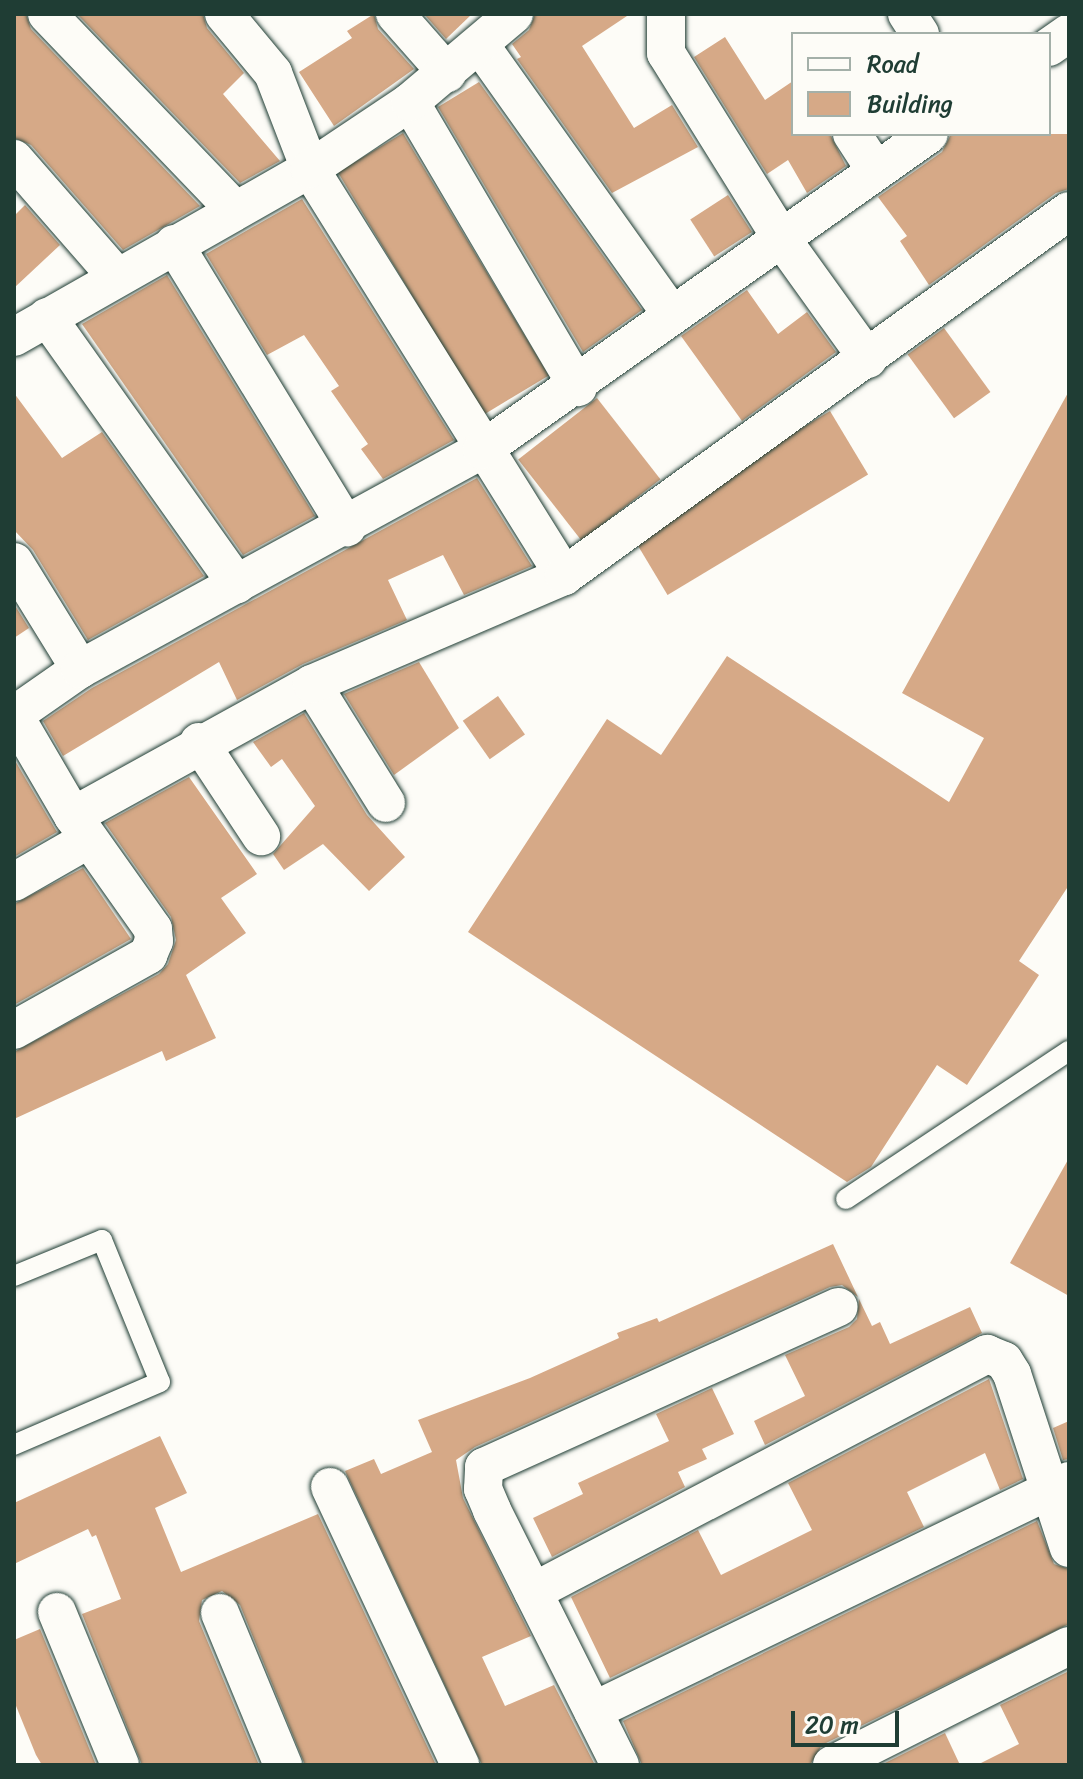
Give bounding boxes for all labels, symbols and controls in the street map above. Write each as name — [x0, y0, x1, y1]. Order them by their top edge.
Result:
legend — [791, 32, 1051, 136]
text: Road — [867, 43, 918, 85]
text: Building — [867, 83, 953, 125]
scale bar — [795, 1695, 903, 1745]
text: 20 m — [805, 1704, 859, 1746]

